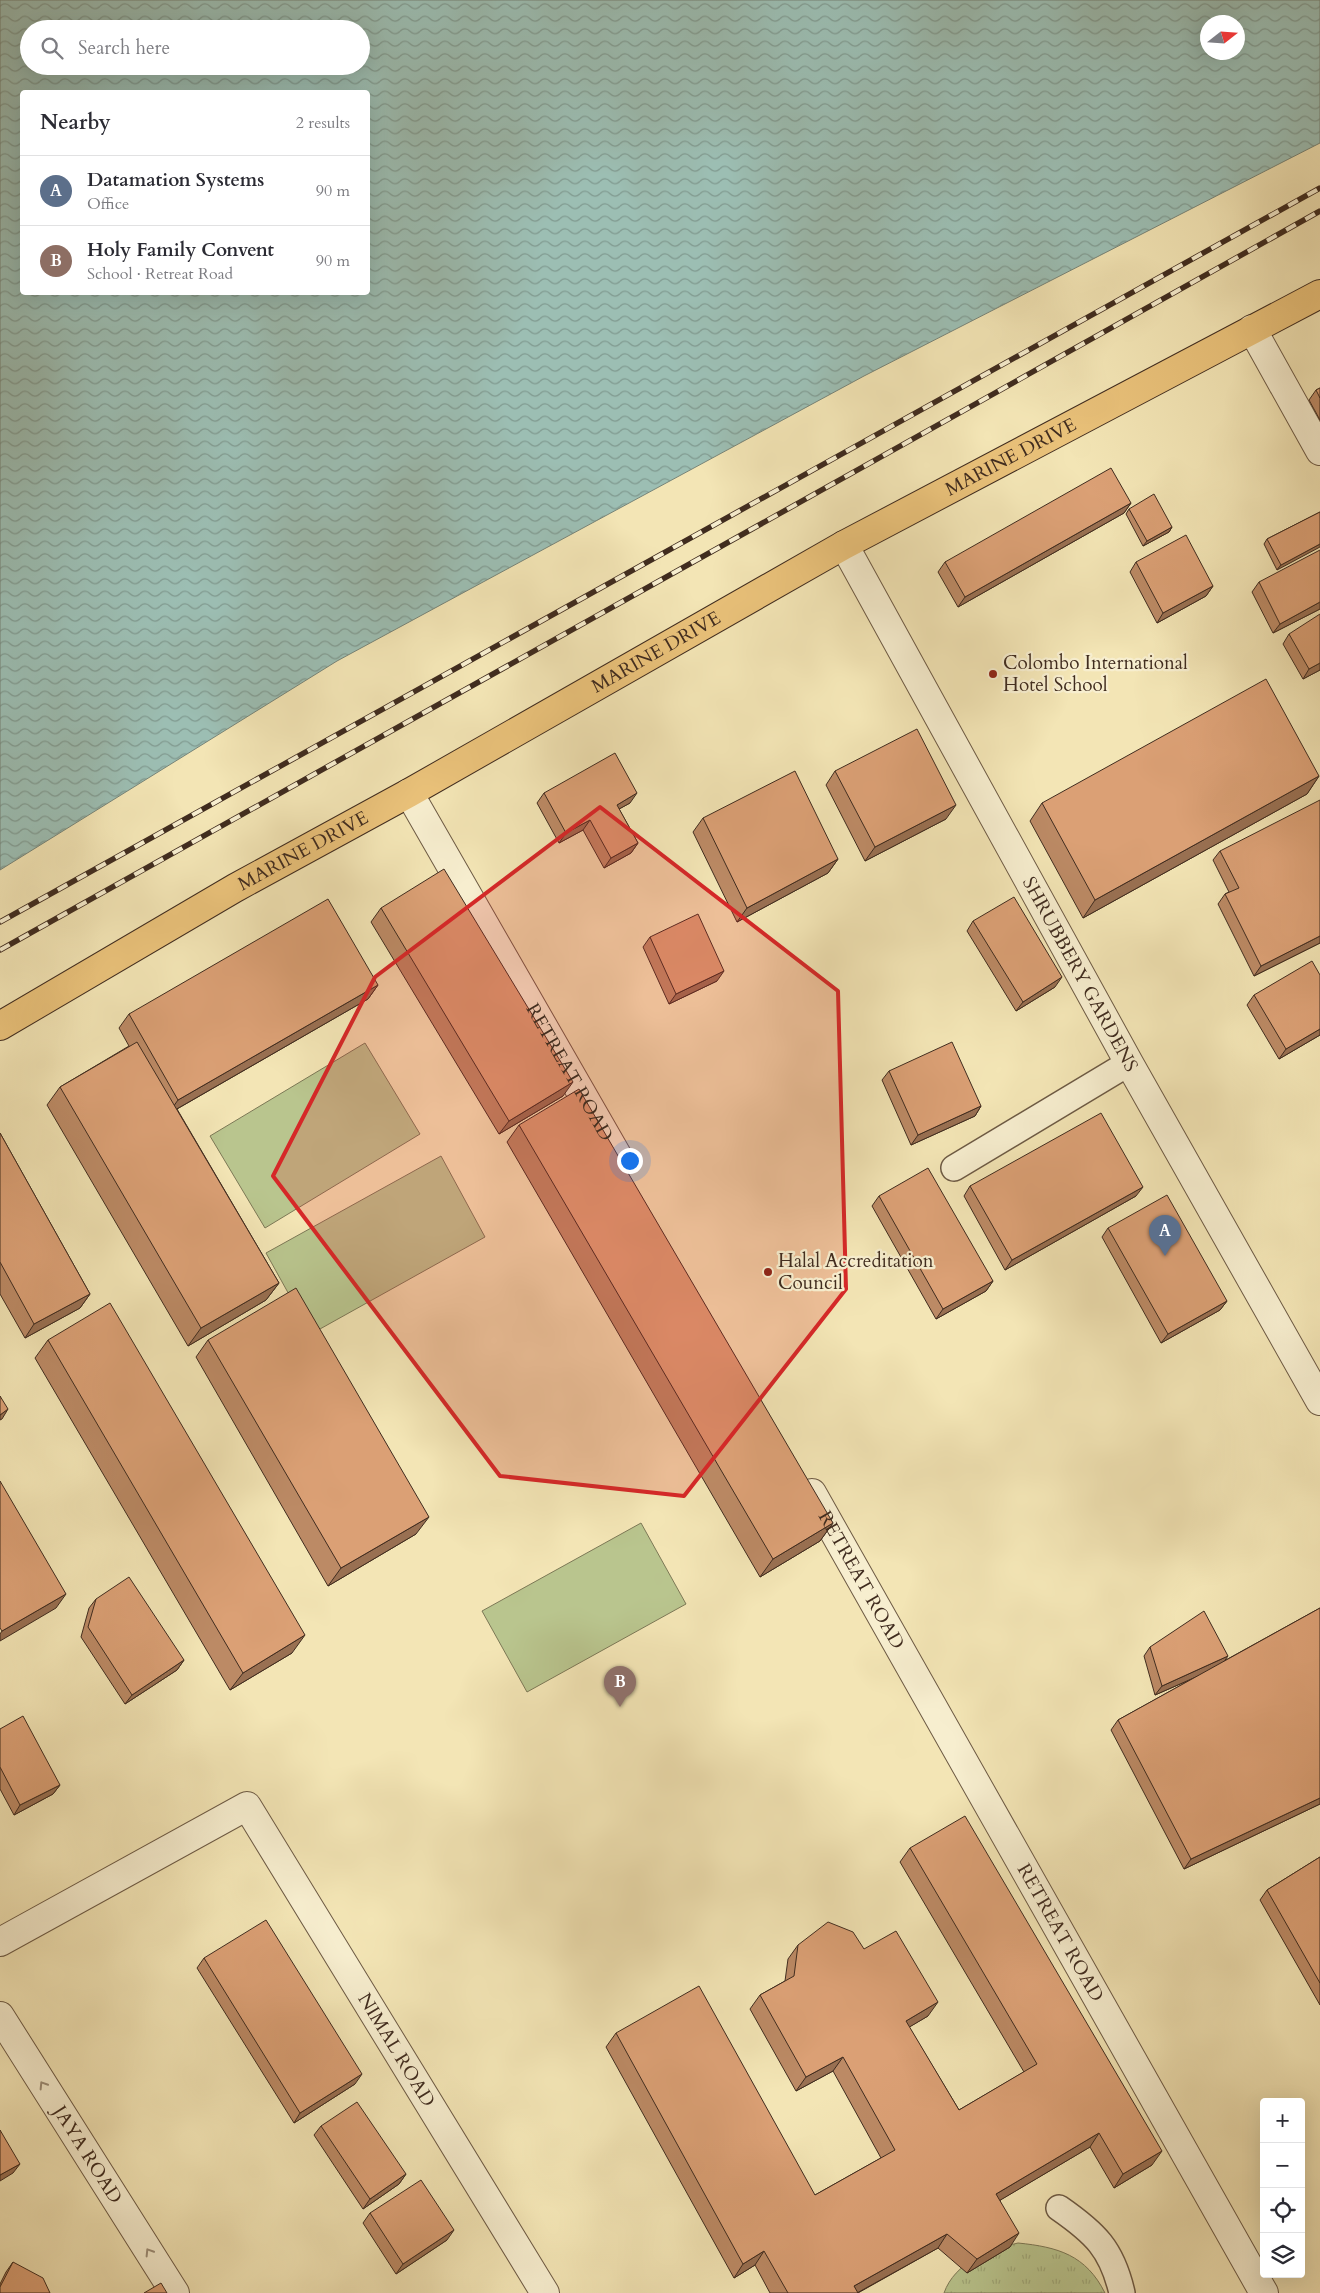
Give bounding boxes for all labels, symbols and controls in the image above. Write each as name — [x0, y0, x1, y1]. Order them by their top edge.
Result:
north arrow — [1200, 15, 1245, 60]
search box — [20, 20, 370, 75]
icon: search — [38, 34, 66, 62]
text: Search here — [78, 35, 170, 61]
text: Nearby — [40, 108, 111, 137]
text: 2 results — [296, 112, 350, 134]
text: Datamation Systems — [87, 167, 264, 193]
text: A — [50, 180, 62, 202]
text: 90 m — [316, 180, 350, 202]
text: Office — [87, 193, 129, 215]
text: Holy Family Convent — [87, 237, 274, 263]
text: B — [50, 250, 62, 272]
text: 90 m — [316, 250, 350, 272]
text: School · Retreat Road — [87, 263, 233, 285]
street label: MARINE DRIVE — [941, 412, 1081, 502]
street label: MARINE DRIVE — [587, 605, 725, 699]
place label: Colombo International Hotel School — [1003, 650, 1188, 698]
marker: Colombo International Hotel School — [987, 668, 999, 680]
street label: MARINE DRIVE — [233, 805, 373, 897]
street label: SHRUBBERY GARDENS — [1016, 872, 1144, 1077]
street label: RETREAT ROAD — [520, 999, 619, 1146]
your location — [617, 1148, 643, 1174]
pin: A — [1149, 1215, 1181, 1256]
place label: Halal Accreditation Council — [778, 1248, 934, 1296]
marker: Halal Accreditation Council — [762, 1266, 774, 1278]
street label: RETREAT ROAD — [812, 1506, 911, 1654]
pin: B — [604, 1666, 636, 1707]
street label: RETREAT ROAD — [1011, 1859, 1110, 2006]
street label: NIMAL ROAD — [351, 1988, 441, 2112]
one-way arrow — [40, 2081, 50, 2090]
street label: JAYA ROAD — [45, 2098, 128, 2209]
map controls — [1260, 2098, 1305, 2278]
button: + — [1260, 2098, 1305, 2143]
button: − — [1260, 2143, 1305, 2188]
button: locate — [1260, 2188, 1305, 2233]
button: layers — [1260, 2233, 1305, 2278]
one-way arrow — [145, 2248, 155, 2257]

